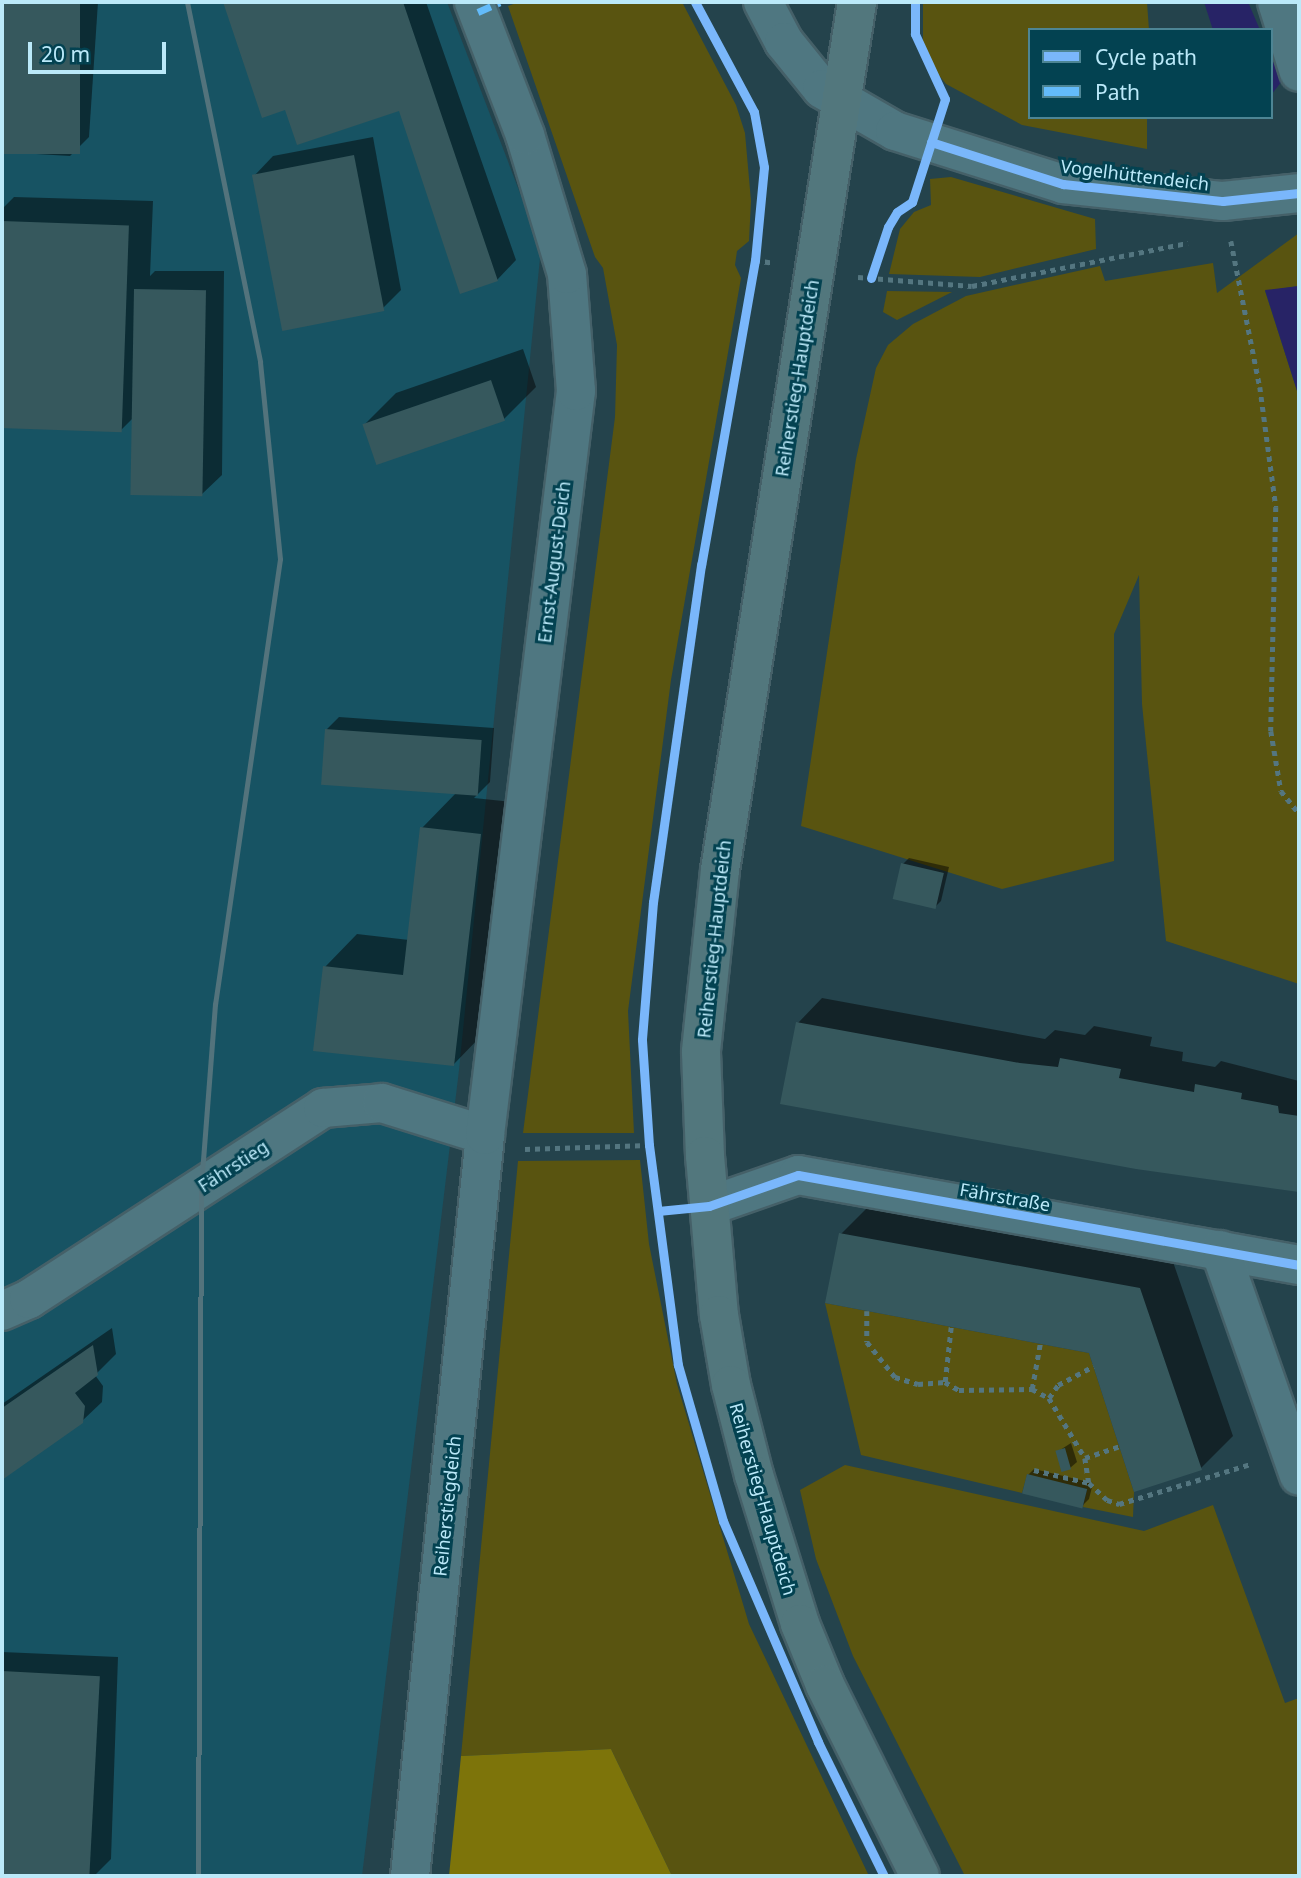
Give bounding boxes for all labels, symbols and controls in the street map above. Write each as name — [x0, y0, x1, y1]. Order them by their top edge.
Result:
scale bar — [32, 28, 170, 72]
legend — [1028, 28, 1273, 119]
text: 20 m — [41, 40, 90, 68]
text: Cycle path — [1095, 43, 1197, 71]
text: Path — [1095, 78, 1140, 106]
street label: Vogelhüttendeich — [1060, 155, 1210, 195]
street label: Reiherstieg-Hauptdeich — [771, 278, 823, 478]
street label: Ernst-August-Deich — [533, 480, 575, 644]
street label: Reiherstieg-Hauptdeich — [693, 839, 735, 1039]
street label: Fährstieg — [194, 1135, 272, 1197]
street label: Fährstraße — [958, 1178, 1052, 1216]
street label: Reiherstieg-Hauptdeich — [725, 1400, 801, 1598]
street label: Reiherstiegdeich — [429, 1435, 465, 1577]

